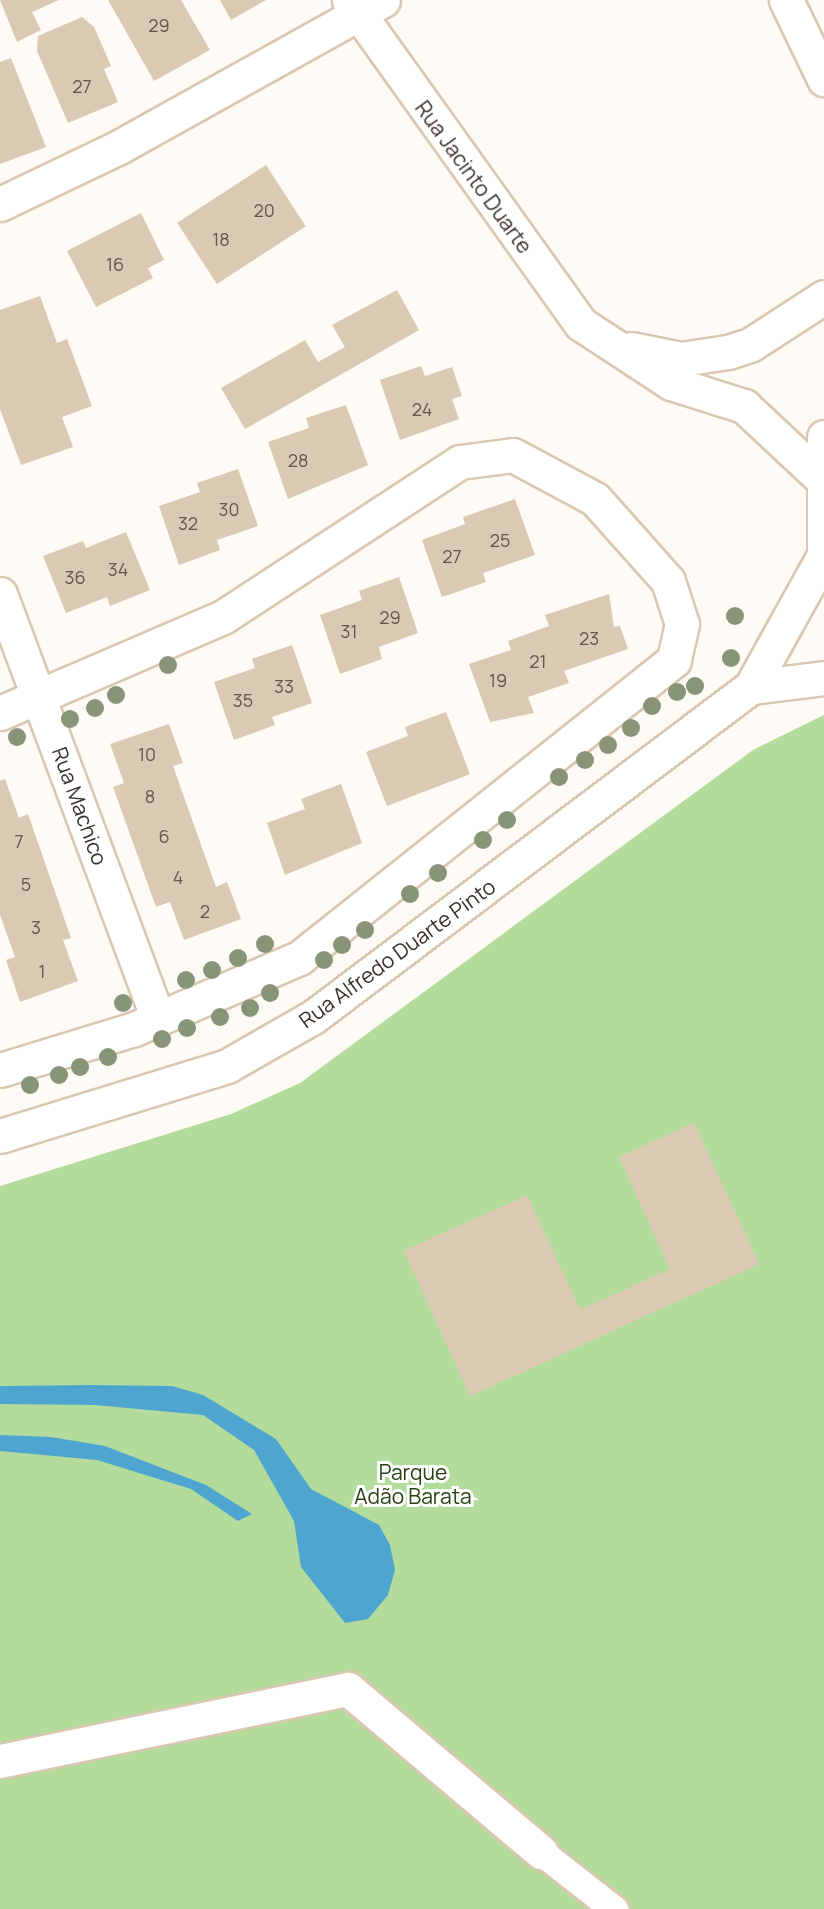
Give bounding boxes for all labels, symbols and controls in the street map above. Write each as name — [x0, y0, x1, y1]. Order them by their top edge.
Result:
house number: 29 — [148, 14, 170, 36]
house number: 27 — [72, 75, 92, 97]
street label: Rua Jacinto Duarte — [410, 96, 538, 258]
house number: 20 — [253, 199, 275, 221]
house number: 18 — [212, 228, 230, 250]
house number: 16 — [106, 253, 124, 275]
house number: 24 — [412, 398, 432, 420]
house number: 28 — [288, 449, 308, 471]
house number: 30 — [219, 498, 239, 520]
house number: 32 — [178, 512, 198, 534]
house number: 25 — [490, 529, 510, 551]
house number: 27 — [442, 545, 462, 567]
house number: 34 — [108, 558, 128, 580]
house number: 36 — [64, 566, 86, 588]
house number: 29 — [379, 606, 401, 628]
house number: 31 — [341, 620, 357, 642]
house number: 23 — [579, 627, 599, 649]
house number: 21 — [529, 650, 547, 672]
house number: 19 — [489, 669, 507, 691]
house number: 33 — [274, 675, 294, 697]
house number: 35 — [233, 689, 253, 711]
house number: 10 — [138, 743, 156, 765]
street label: Rua Machico — [47, 744, 113, 868]
house number: 8 — [145, 785, 155, 807]
house number: 6 — [158, 825, 170, 847]
house number: 7 — [14, 830, 24, 852]
house number: 4 — [173, 866, 183, 888]
house number: 5 — [21, 873, 31, 895]
street label: Rua Alfredo Duarte Pinto — [294, 873, 500, 1033]
house number: 2 — [200, 900, 210, 922]
house number: 3 — [31, 916, 41, 938]
house number: 1 — [38, 960, 46, 982]
park label: Parque Adão Barata — [354, 1459, 472, 1509]

